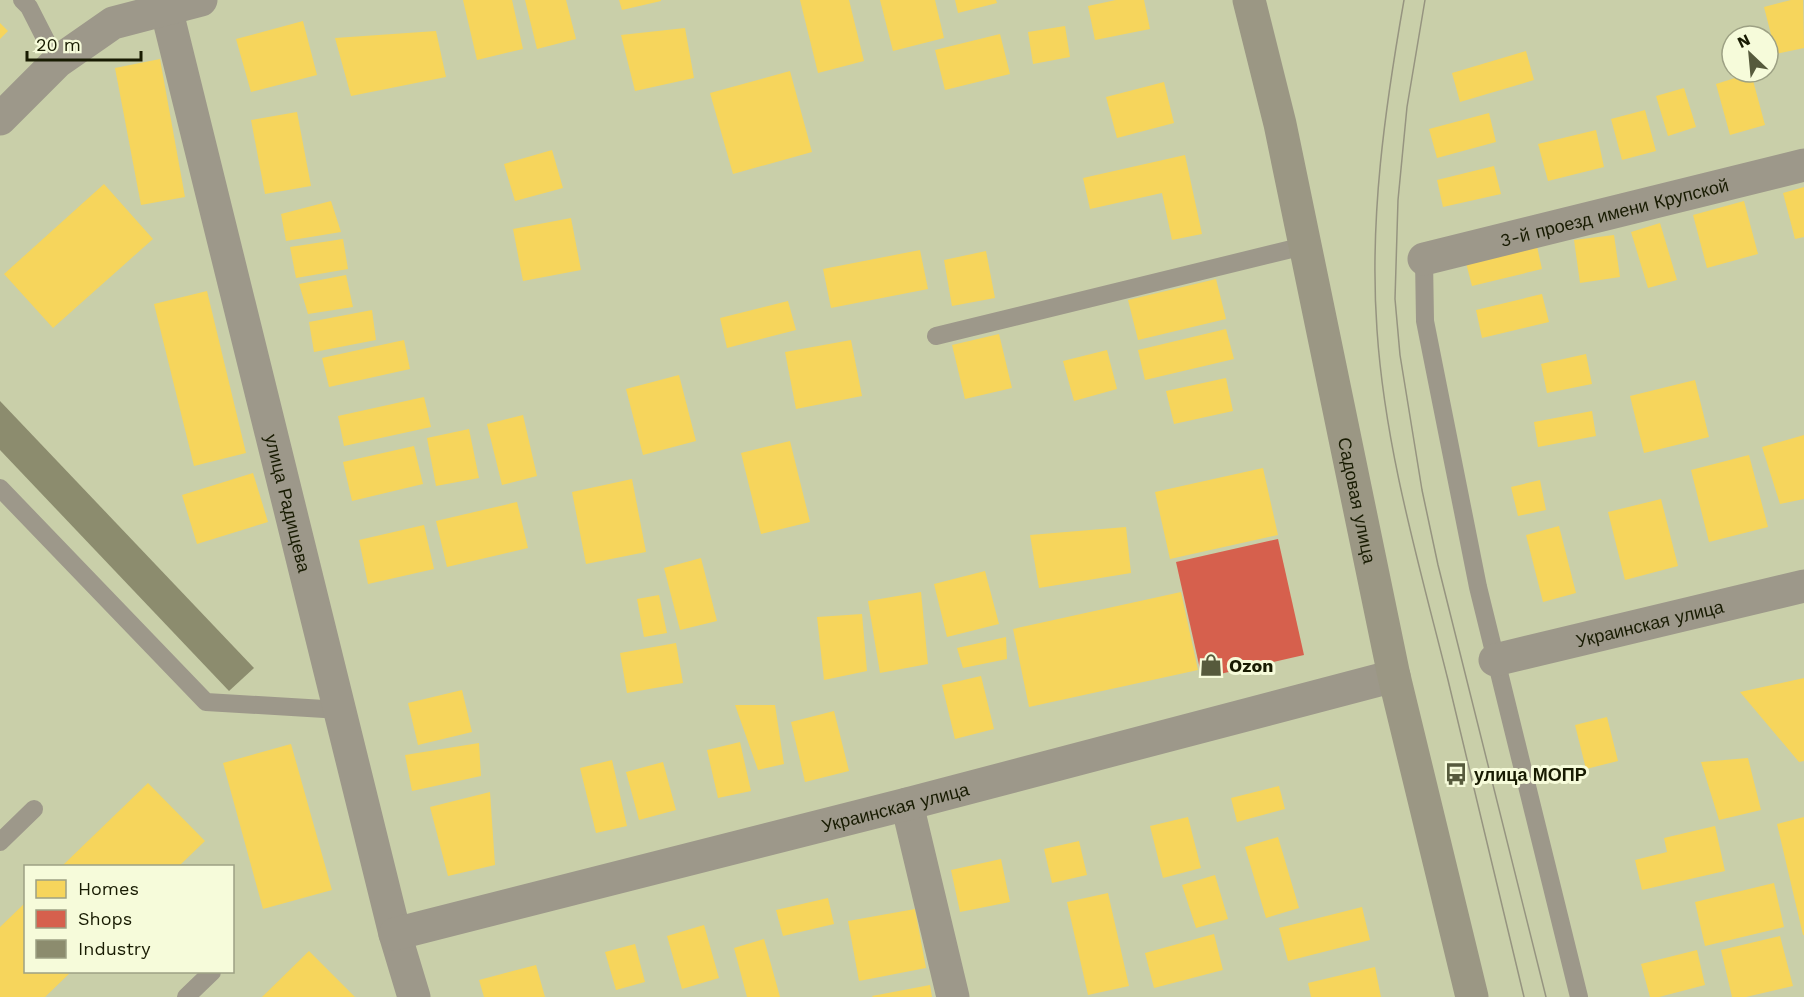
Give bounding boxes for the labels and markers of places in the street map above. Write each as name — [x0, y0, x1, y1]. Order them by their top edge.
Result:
shop icon: Ozon — [1198, 652, 1224, 678]
place label: Ozon — [1229, 655, 1273, 676]
bus stop icon: улица МОПР — [1443, 761, 1469, 787]
place label: улица МОПР — [1474, 764, 1587, 785]

